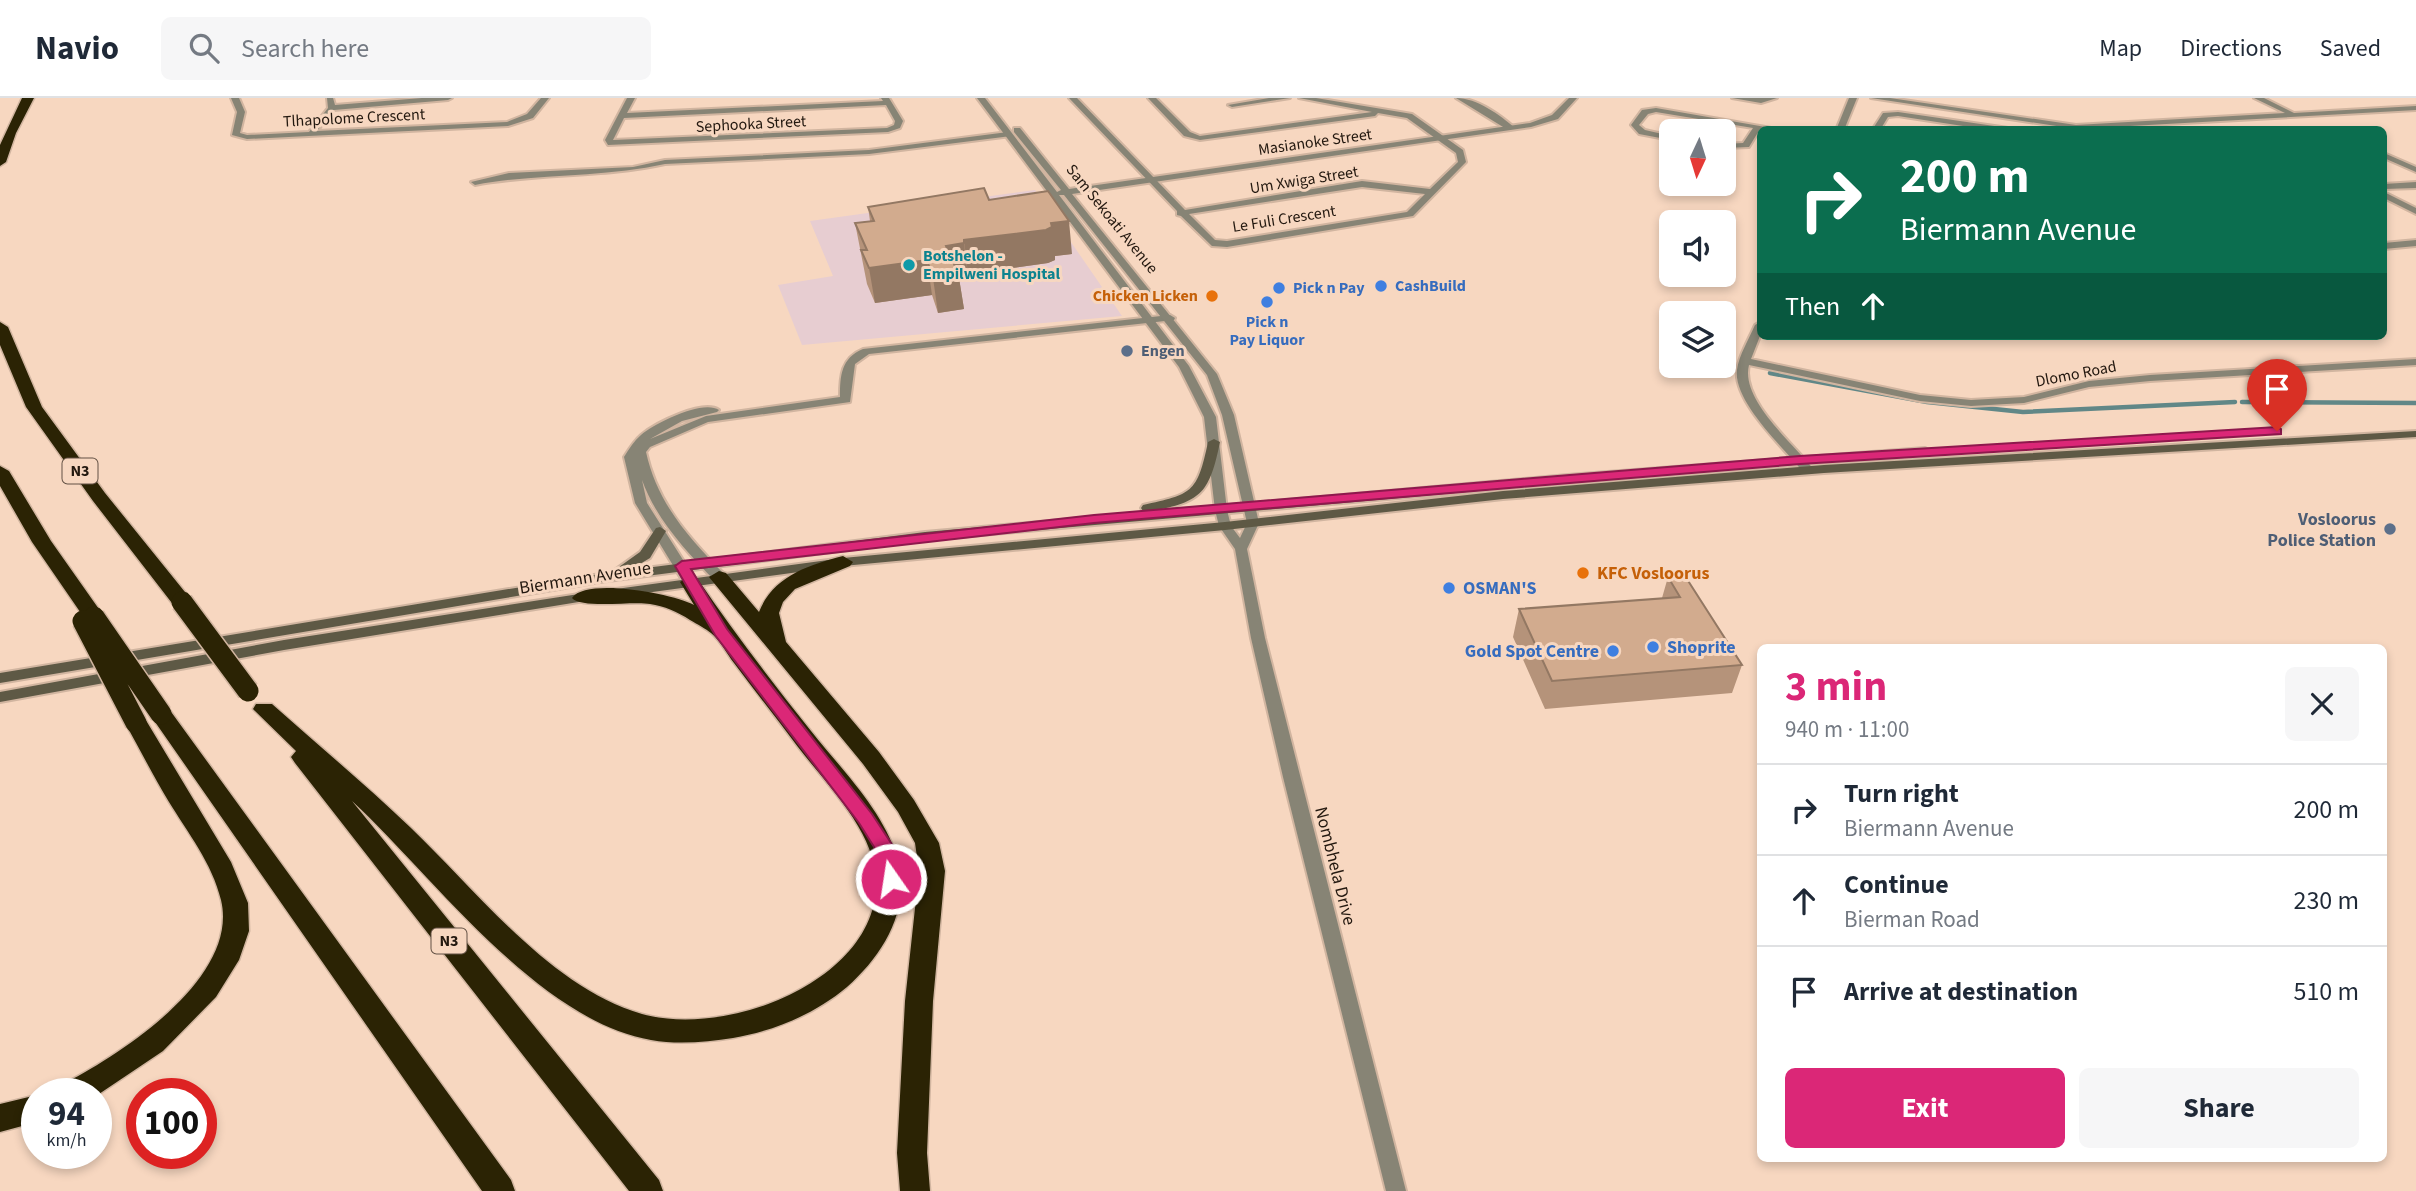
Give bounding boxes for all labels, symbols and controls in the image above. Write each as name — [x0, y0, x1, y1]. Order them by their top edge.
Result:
search box — [161, 17, 651, 80]
text: Navio — [35, 25, 119, 72]
icon: search — [185, 29, 223, 67]
text: Search here — [241, 30, 369, 67]
text: Map — [2099, 31, 2142, 66]
text: Directions — [2180, 31, 2282, 66]
text: Saved — [2320, 31, 2381, 66]
street label: Tlhapolome Crescent — [282, 103, 426, 133]
street label: Sephooka Street — [695, 110, 807, 138]
north arrow — [1659, 119, 1736, 196]
map controls — [1659, 119, 1736, 378]
street label: Masianoke Street — [1257, 123, 1374, 161]
text: 200 m — [1900, 142, 2029, 212]
icon: right — [1785, 154, 1876, 245]
street label: Sam Sekoati Avenue — [1061, 159, 1163, 279]
street label: Um Xwiga Street — [1248, 160, 1360, 199]
street label: Le Fuli Crescent — [1231, 200, 1338, 238]
text: Biermann Avenue — [1900, 207, 2136, 253]
button: sound — [1659, 210, 1736, 287]
place label: Botshelon - Empilweni Hospital — [923, 245, 1060, 285]
marker: Botshelon - Empilweni Hospital — [901, 257, 917, 273]
place label: CashBuild — [1395, 275, 1466, 297]
place label: Pick n Pay — [1293, 277, 1365, 299]
marker: CashBuild — [1373, 278, 1389, 294]
marker: Pick n Pay — [1271, 280, 1287, 296]
place label: Chicken Licken — [1093, 285, 1198, 307]
icon: ahead — [1854, 287, 1892, 325]
marker: Chicken Licken — [1204, 288, 1220, 304]
text: Then — [1785, 288, 1840, 325]
marker: Pick n Pay Liquor — [1259, 294, 1275, 310]
button: layers — [1659, 301, 1736, 378]
place label: Pick n Pay Liquor — [1229, 311, 1305, 351]
place label: Engen — [1141, 340, 1185, 362]
marker: Engen — [1119, 343, 1135, 359]
street label: Dlomo Road — [2034, 355, 2118, 393]
pin — [2247, 359, 2307, 431]
icon: arrive — [2258, 370, 2296, 408]
road number: N3 — [62, 458, 98, 484]
place label: Vosloorus Police Station — [2267, 507, 2376, 553]
marker: Vosloorus Police Station — [2382, 521, 2398, 537]
street label: Biermann Avenue — [517, 555, 653, 601]
place label: KFC Vosloorus — [1597, 561, 1709, 586]
marker: KFC Vosloorus — [1575, 565, 1591, 581]
place label: OSMAN'S — [1463, 576, 1537, 601]
marker: OSMAN'S — [1441, 580, 1457, 596]
place label: Shoprite — [1667, 635, 1736, 660]
place label: Gold Spot Centre — [1465, 639, 1599, 664]
marker: Shoprite — [1645, 639, 1661, 655]
marker: Gold Spot Centre — [1605, 643, 1621, 659]
text: 3 min — [1785, 657, 1887, 717]
button: close — [2285, 667, 2359, 741]
text: 940 m · 11:00 — [1785, 713, 1909, 746]
text: Turn right — [1844, 775, 1959, 812]
icon: right — [1785, 791, 1823, 829]
text: 200 m — [2293, 791, 2359, 828]
street label: Nombhela Drive — [1308, 804, 1362, 928]
text: Biermann Avenue — [1844, 812, 2014, 845]
position arrow — [854, 842, 928, 916]
text: Continue — [1844, 866, 1949, 903]
icon: ahead — [1785, 882, 1823, 920]
text: 230 m — [2293, 882, 2359, 919]
text: Bierman Road — [1844, 903, 1980, 936]
road number: N3 — [432, 928, 466, 954]
icon: arrive — [1785, 973, 1823, 1011]
text: Arrive at destination — [1844, 973, 2078, 1010]
text: 510 m — [2293, 973, 2359, 1010]
button: Exit — [1785, 1068, 2065, 1148]
button: Share — [2079, 1068, 2359, 1148]
speed limit sign: 100 — [126, 1078, 217, 1169]
text: 94 — [48, 1089, 85, 1139]
text: km/h — [47, 1128, 86, 1153]

